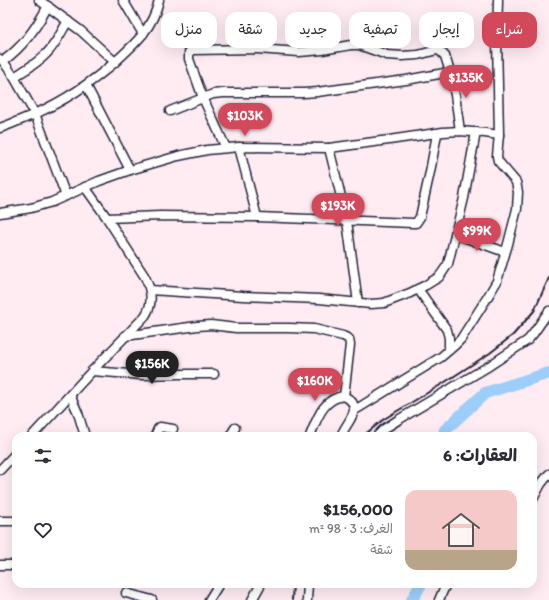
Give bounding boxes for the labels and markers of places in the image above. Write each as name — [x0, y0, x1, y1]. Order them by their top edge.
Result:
pin: $135K — [438, 65, 494, 99]
pin: $103K — [217, 103, 273, 137]
pin: $193K — [310, 193, 366, 227]
pin: $99K — [453, 218, 501, 252]
pin: $156K — [124, 351, 180, 385]
pin: $160K — [287, 368, 343, 402]

